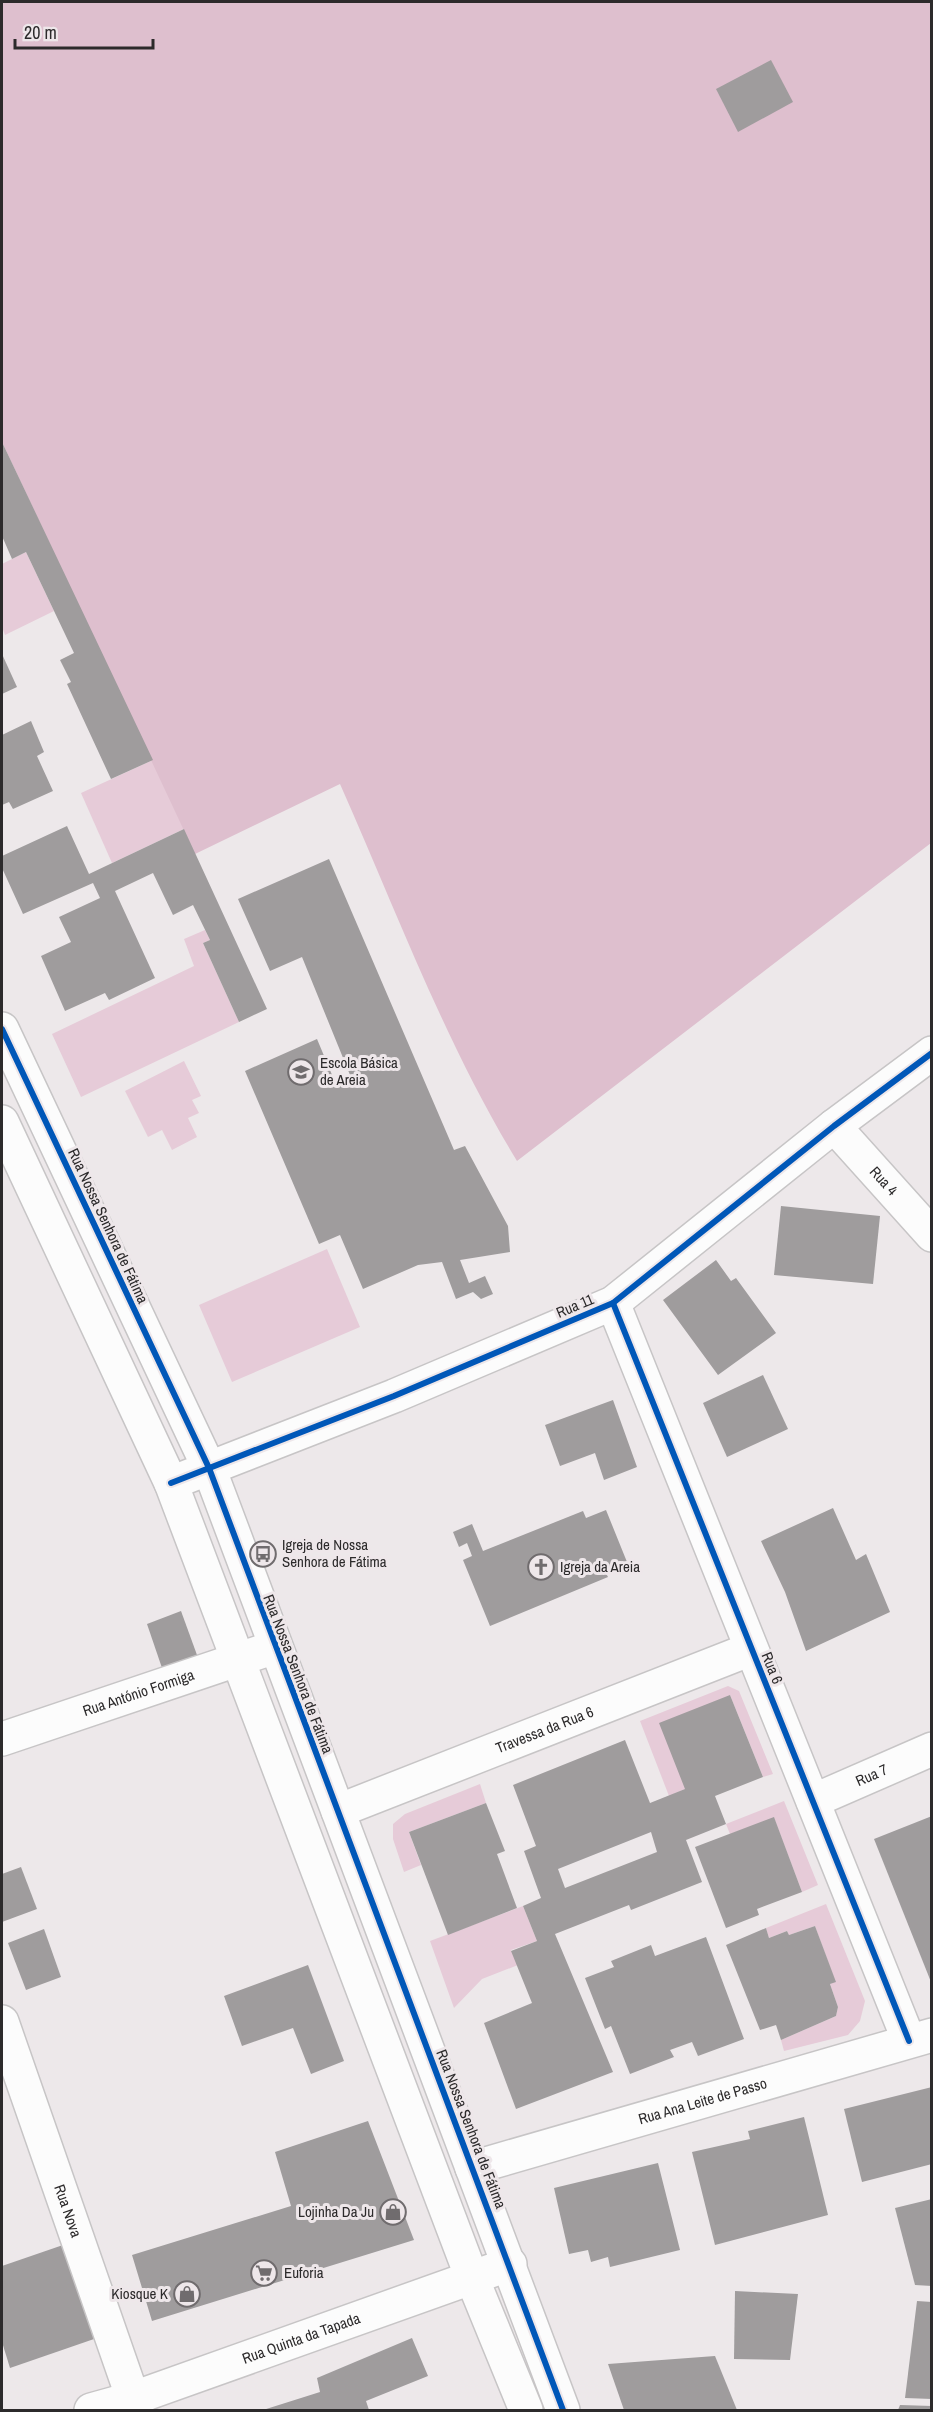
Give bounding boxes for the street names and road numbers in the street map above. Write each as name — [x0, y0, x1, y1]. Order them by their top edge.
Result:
street label: Rua Nossa Senhora de Fátima — [63, 1145, 154, 1307]
street label: Rua 4 — [865, 1161, 903, 1200]
street label: Rua 11 — [553, 1288, 597, 1323]
street label: Rua Nossa Senhora de Fátima — [258, 1591, 339, 1757]
street label: Rua 6 — [757, 1649, 788, 1687]
street label: Rua António Formiga — [80, 1664, 197, 1721]
street label: Travessa da Rua 6 — [492, 1701, 597, 1758]
street label: Rua 7 — [852, 1759, 891, 1791]
street label: Rua Nossa Senhora de Fátima — [431, 2046, 512, 2212]
street label: Rua Ana Leite de Passo — [636, 2072, 769, 2129]
street label: Rua Nova — [49, 2181, 87, 2240]
street label: Rua Quinta da Tapada — [239, 2307, 363, 2369]

